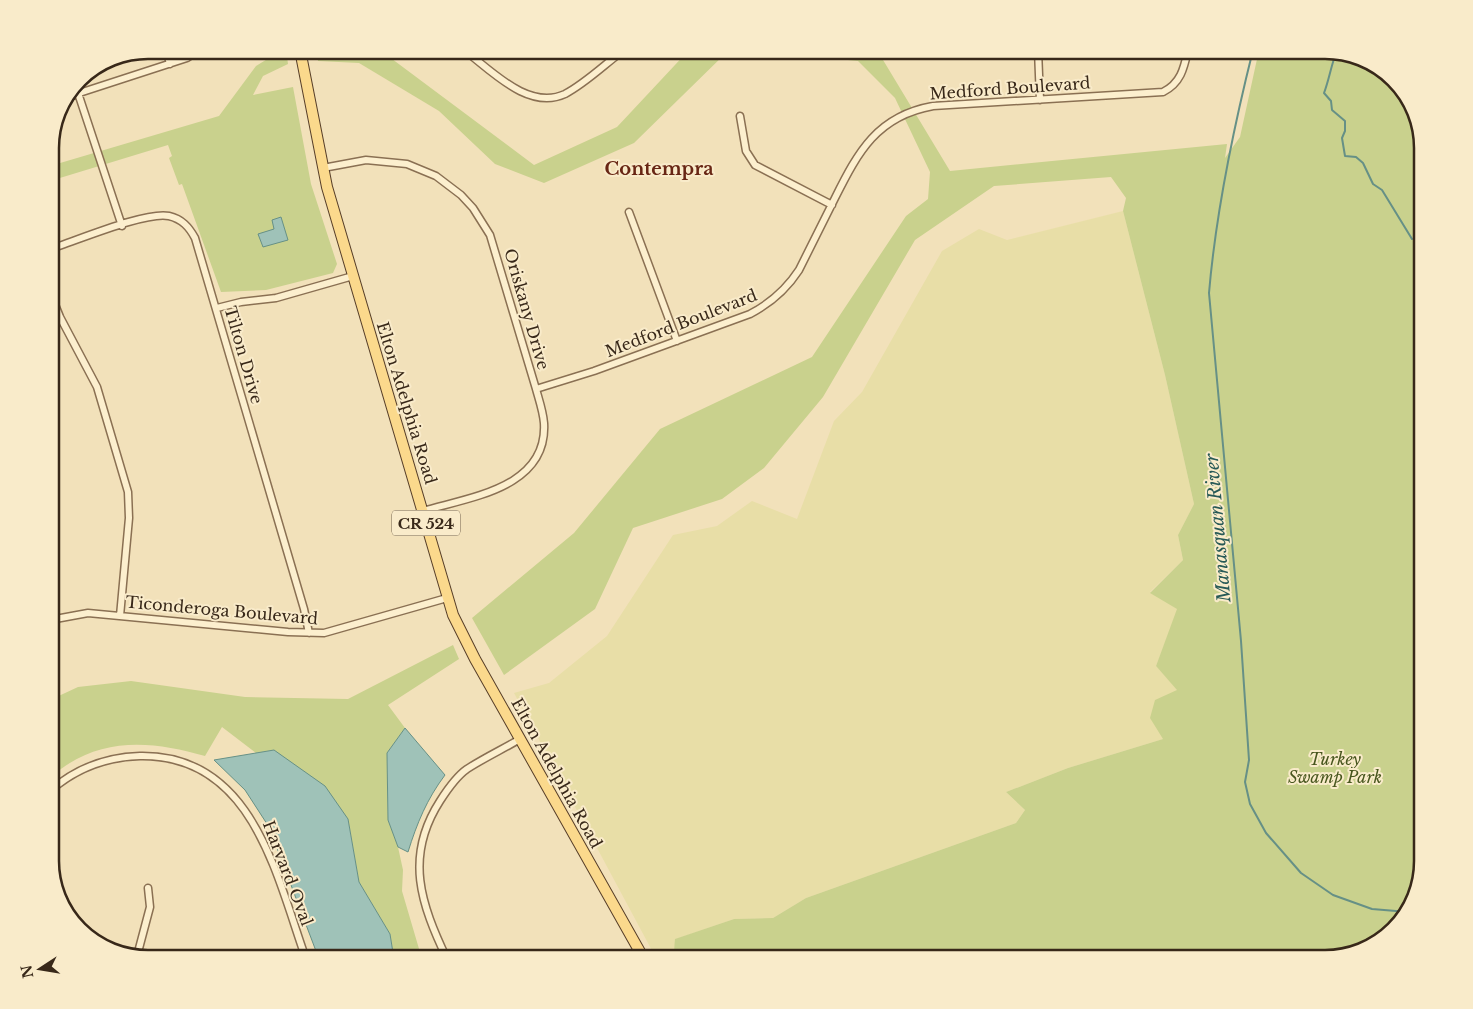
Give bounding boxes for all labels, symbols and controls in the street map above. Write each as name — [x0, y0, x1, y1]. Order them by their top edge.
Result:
street label: Medford Boulevard — [929, 72, 1091, 104]
district label: Contempra — [605, 158, 714, 180]
street label: Oriskany Drive — [500, 246, 554, 372]
street label: Medford Boulevard — [602, 285, 760, 361]
street label: Tilton Drive — [220, 304, 268, 406]
street label: Elton Adelphia Road — [373, 319, 441, 487]
water label: Manasquan River — [1200, 452, 1236, 604]
road number: CR 524 — [392, 510, 460, 536]
street label: Ticonderoga Boulevard — [125, 592, 319, 628]
street label: Elton Adelphia Road — [507, 694, 607, 852]
park label: Turkey Swamp Park — [1288, 749, 1382, 787]
street label: Harvard Oval — [259, 817, 317, 929]
north arrow — [15, 944, 65, 994]
text: N — [17, 963, 37, 980]

